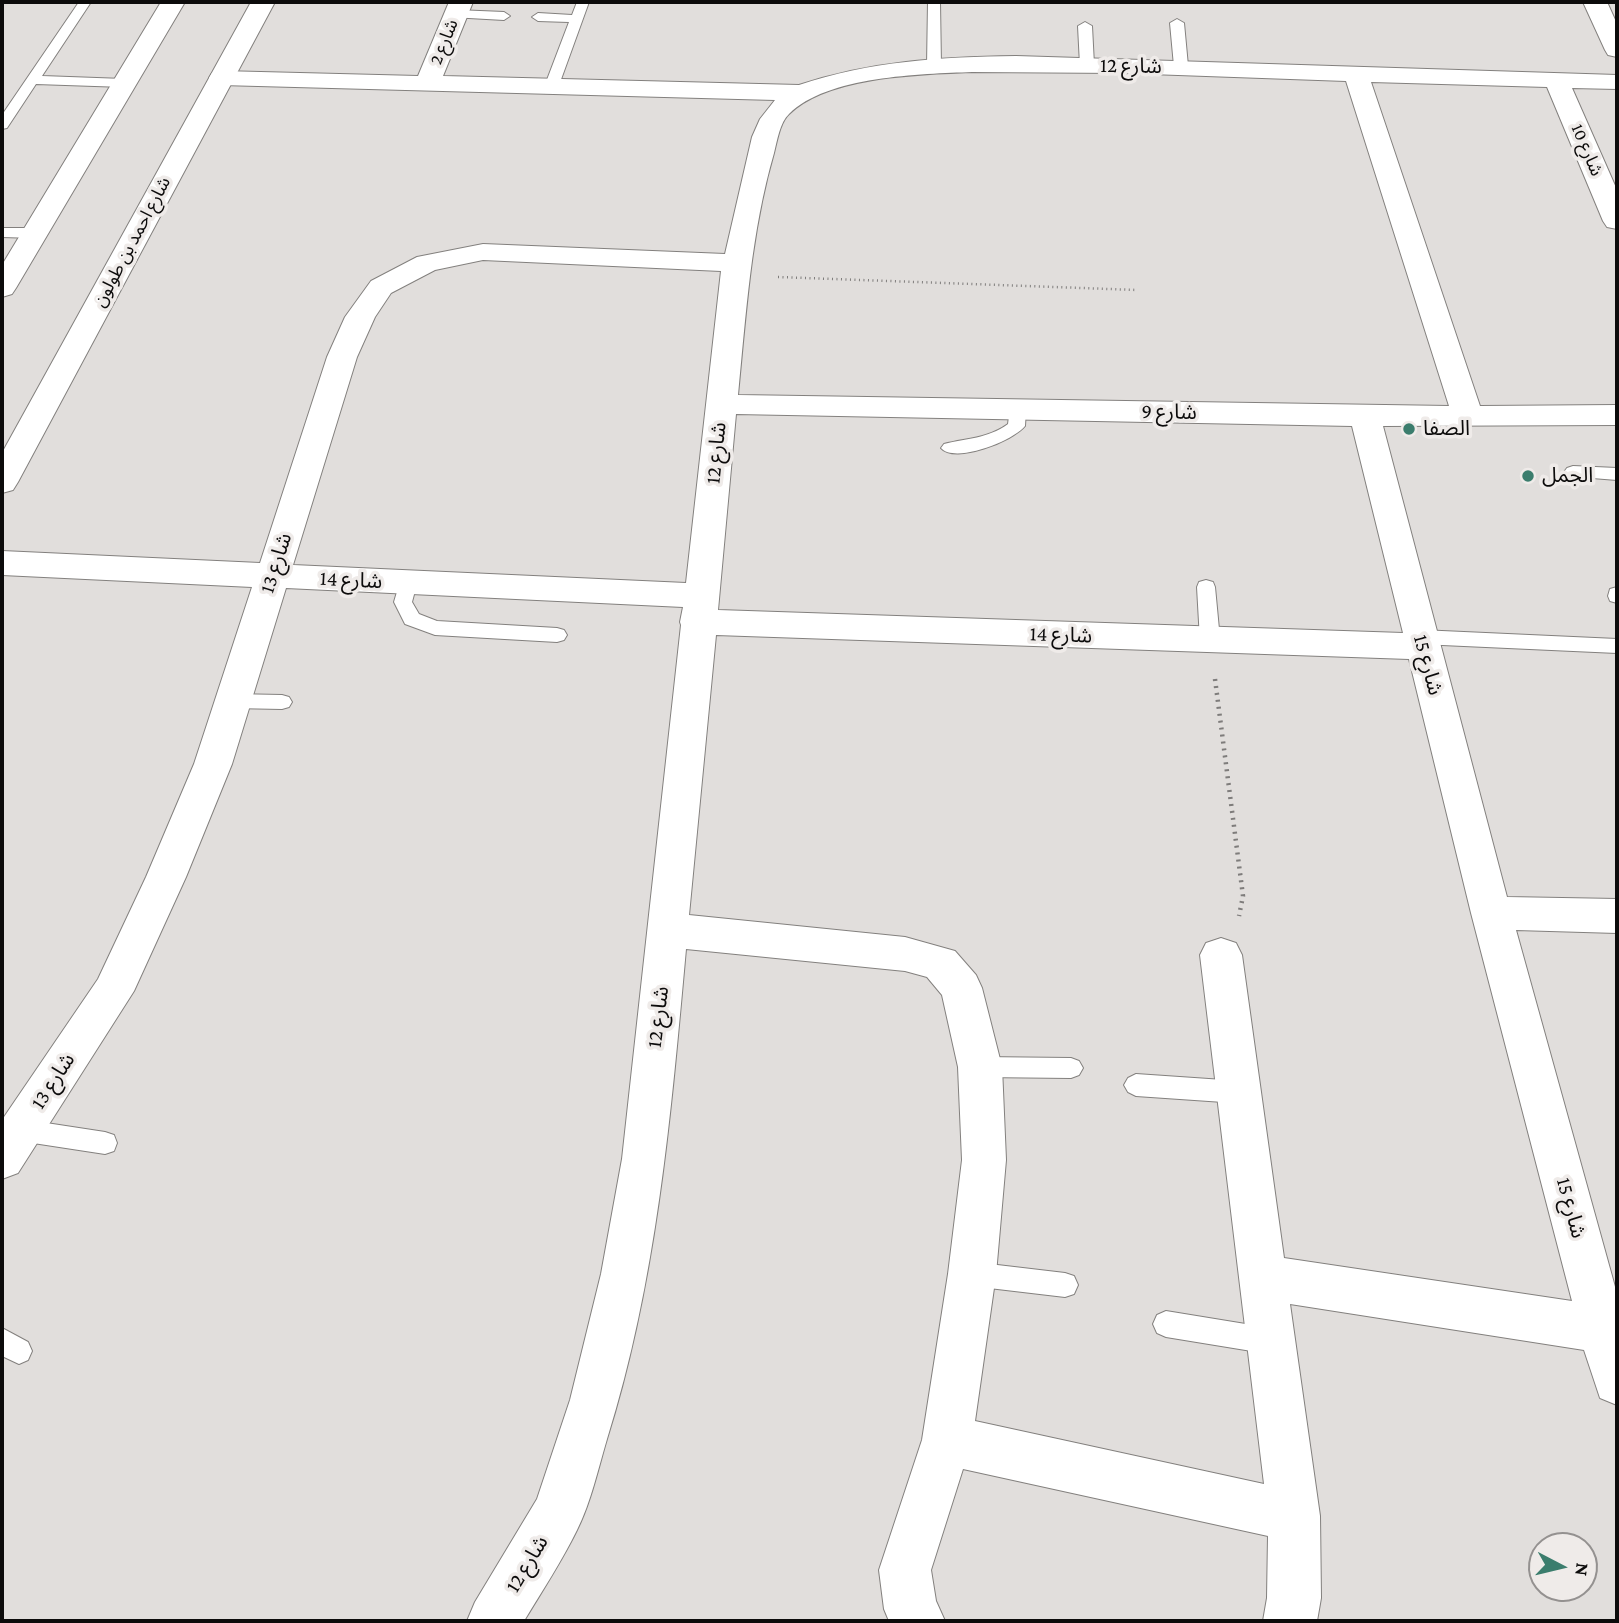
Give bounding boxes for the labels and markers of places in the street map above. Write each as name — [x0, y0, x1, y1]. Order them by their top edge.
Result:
place label: الصفا — [1423, 416, 1470, 442]
marker: الصفا — [1401, 421, 1417, 437]
place label: الجمل — [1542, 463, 1593, 489]
marker: الجمل — [1520, 468, 1536, 484]

